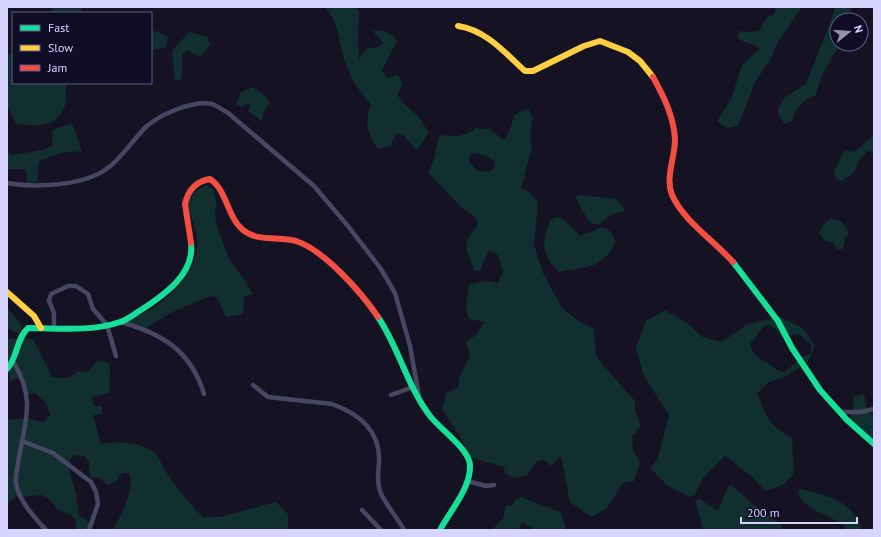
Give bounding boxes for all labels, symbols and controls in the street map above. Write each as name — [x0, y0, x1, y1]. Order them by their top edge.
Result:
legend — [12, 12, 152, 84]
north arrow — [829, 12, 869, 52]
text: Fast — [48, 20, 69, 35]
text: N — [851, 24, 866, 35]
text: Slow — [48, 40, 73, 55]
text: Jam — [47, 60, 67, 75]
scale bar — [741, 499, 857, 525]
text: 200 m — [747, 505, 780, 520]

